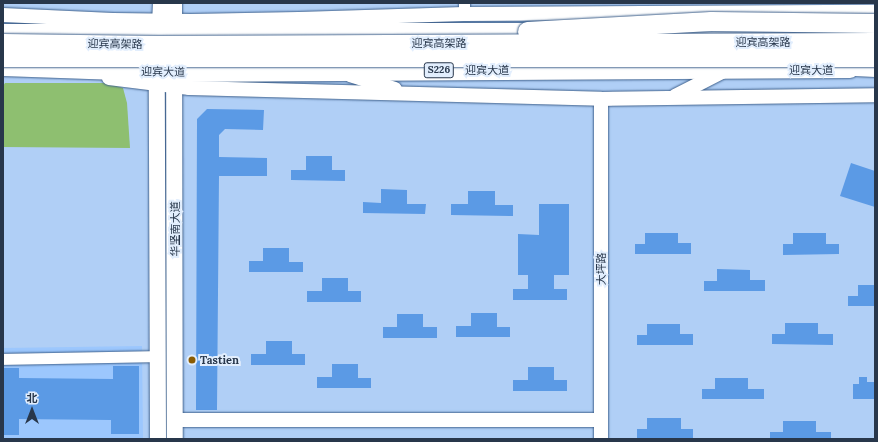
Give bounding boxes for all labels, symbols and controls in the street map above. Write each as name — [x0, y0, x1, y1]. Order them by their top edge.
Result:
street label: 迎宾高架路 — [736, 35, 790, 49]
street label: 迎宾高架路 — [412, 36, 466, 50]
street label: 迎宾高架路 — [87, 37, 143, 51]
road number: S226 — [423, 62, 455, 78]
street label: 迎宾大道 — [465, 63, 509, 77]
street label: 迎宾大道 — [789, 63, 833, 77]
street label: 迎宾大道 — [141, 65, 185, 79]
street label: 华坚南大道 — [168, 202, 182, 256]
street label: 大坪路 — [594, 253, 608, 285]
place label: Tastien — [200, 353, 239, 367]
marker: Tastien — [187, 355, 197, 365]
north arrow — [12, 390, 52, 430]
text: 北 — [27, 391, 38, 405]

